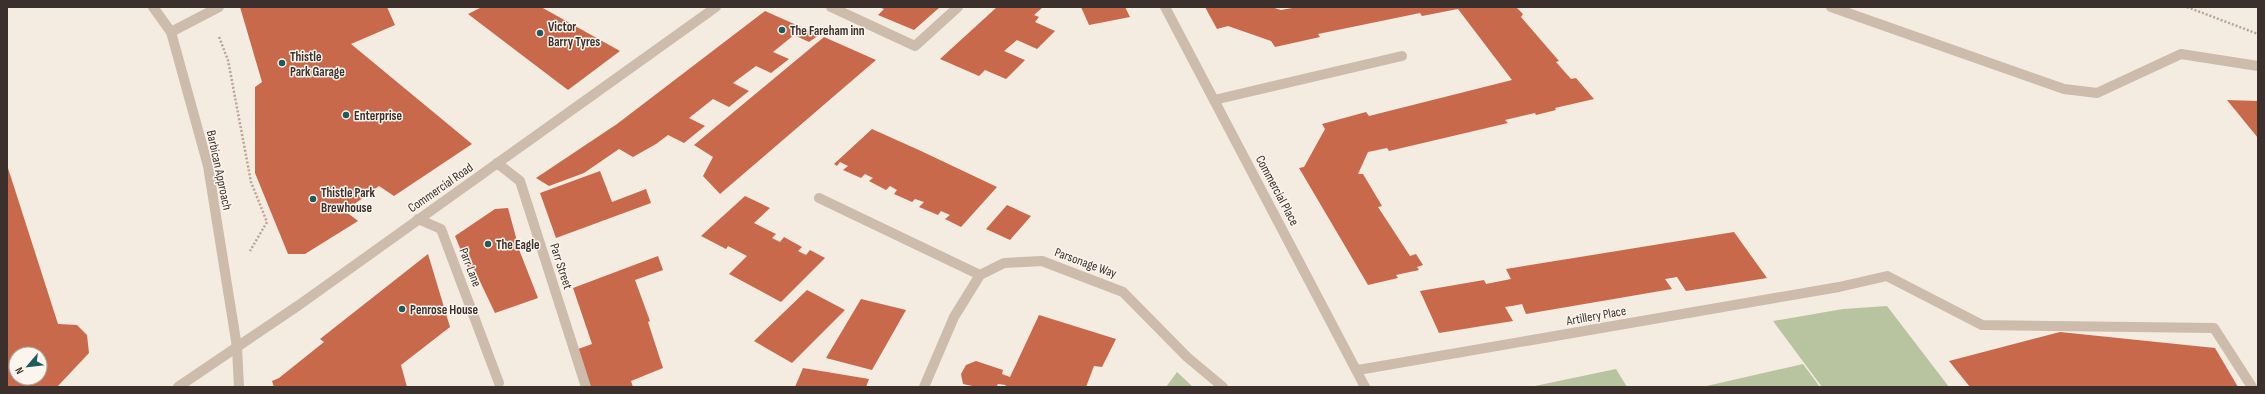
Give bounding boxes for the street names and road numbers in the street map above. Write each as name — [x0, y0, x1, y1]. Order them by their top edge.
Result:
street label: Barbican Approach — [203, 129, 235, 212]
street label: Commercial Place — [1252, 153, 1302, 228]
street label: Commercial Road — [405, 160, 476, 216]
street label: Parr Street — [546, 241, 576, 291]
street label: Parsonage Way — [1052, 244, 1119, 282]
street label: Parr Lane — [455, 246, 485, 289]
street label: Artillery Place — [1564, 303, 1627, 329]

